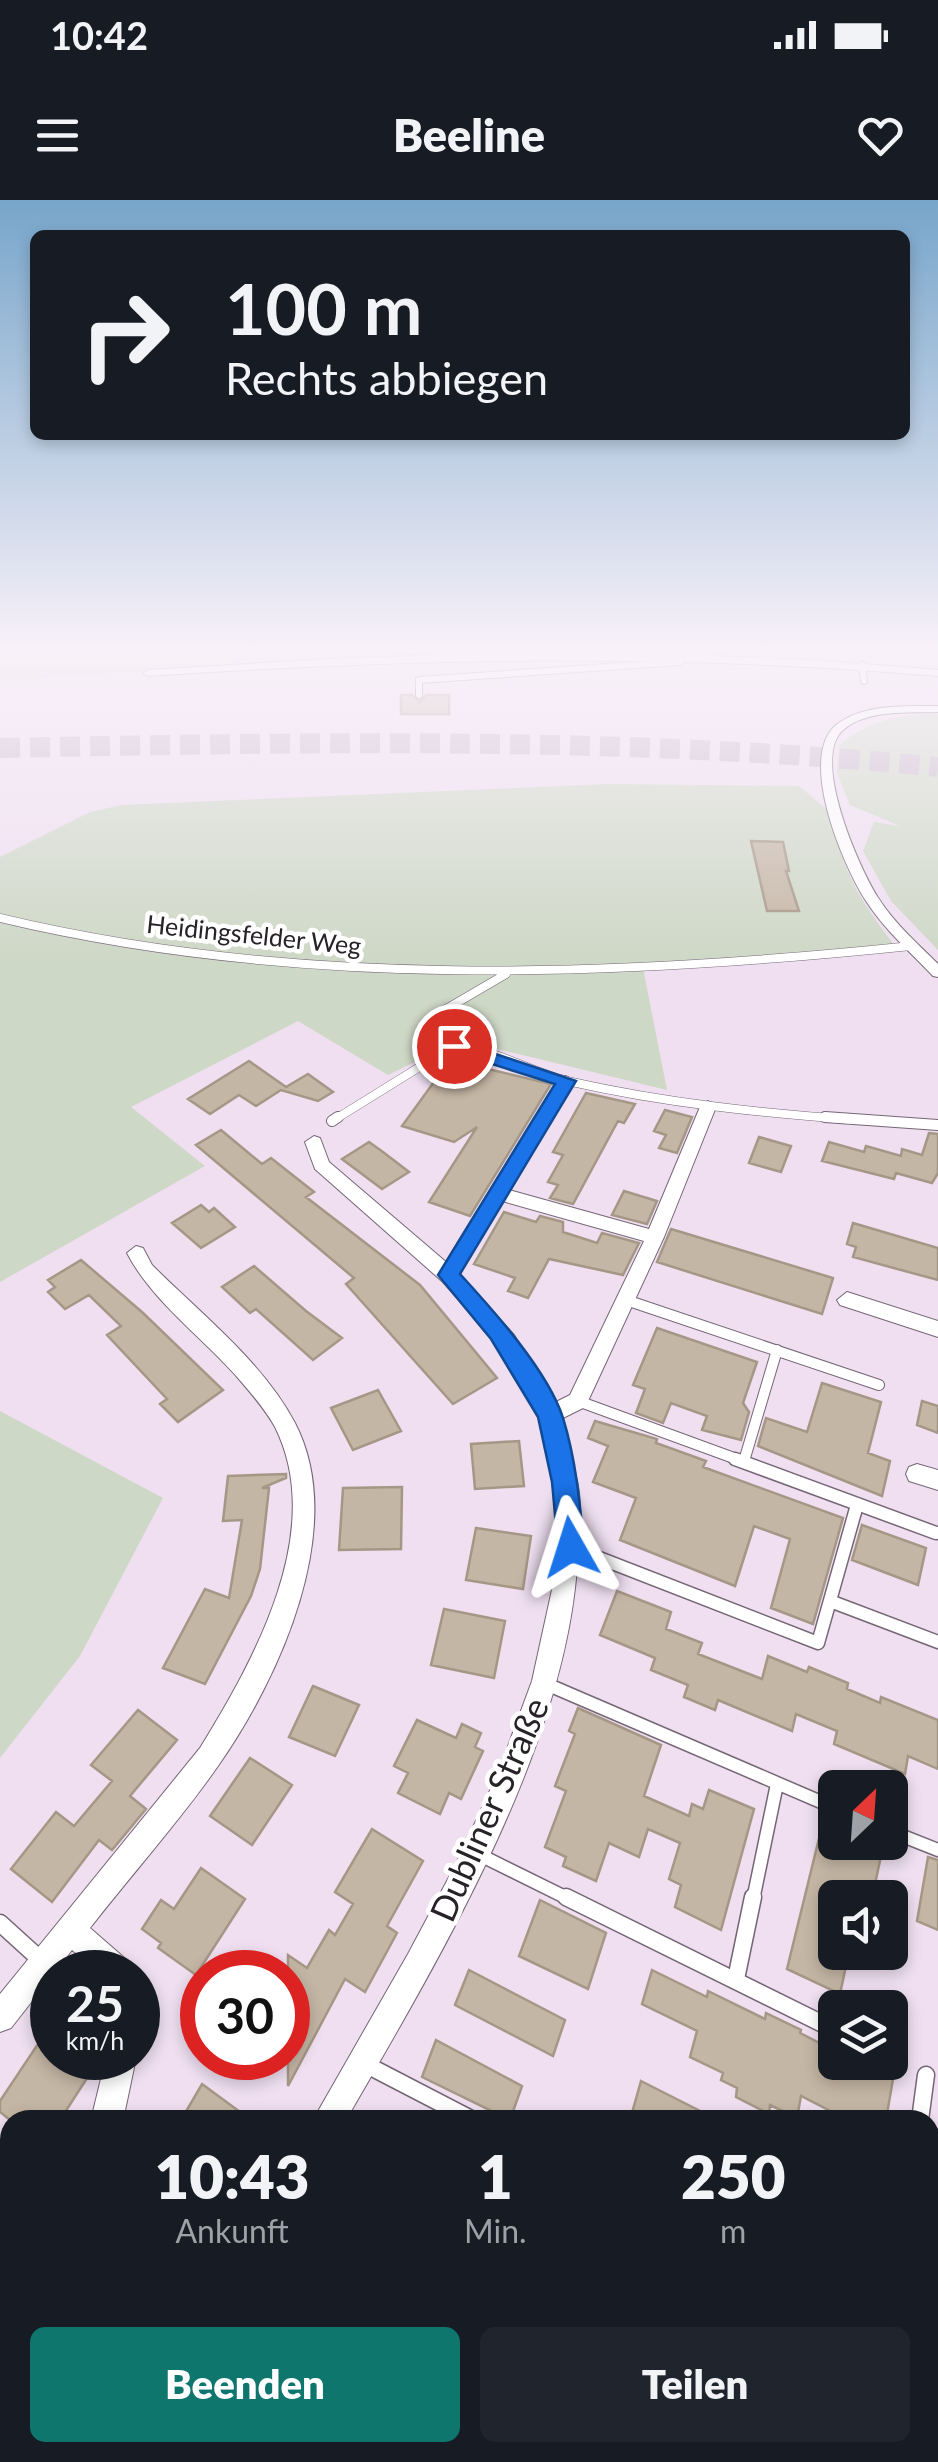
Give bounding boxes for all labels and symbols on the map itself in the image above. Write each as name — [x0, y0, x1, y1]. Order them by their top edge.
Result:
street label: Heidingsfelder Weg — [145, 908, 363, 960]
pin — [412, 1004, 497, 1089]
position arrow — [519, 1495, 623, 1599]
street label: Dubliner Straße — [420, 1691, 556, 1927]
north arrow — [818, 1770, 908, 1860]
speed limit sign: 30 — [180, 1950, 310, 2080]

